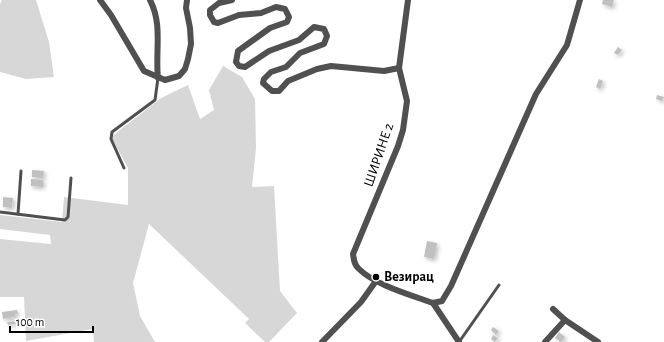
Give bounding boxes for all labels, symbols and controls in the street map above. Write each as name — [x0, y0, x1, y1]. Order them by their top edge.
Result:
street label: ШИРИНЕ 2 — [362, 121, 396, 189]
place label: Везирац — [384, 270, 434, 284]
marker: Везирац — [371, 272, 381, 282]
scale bar — [10, 308, 93, 334]
text: 100 m — [16, 316, 44, 328]

